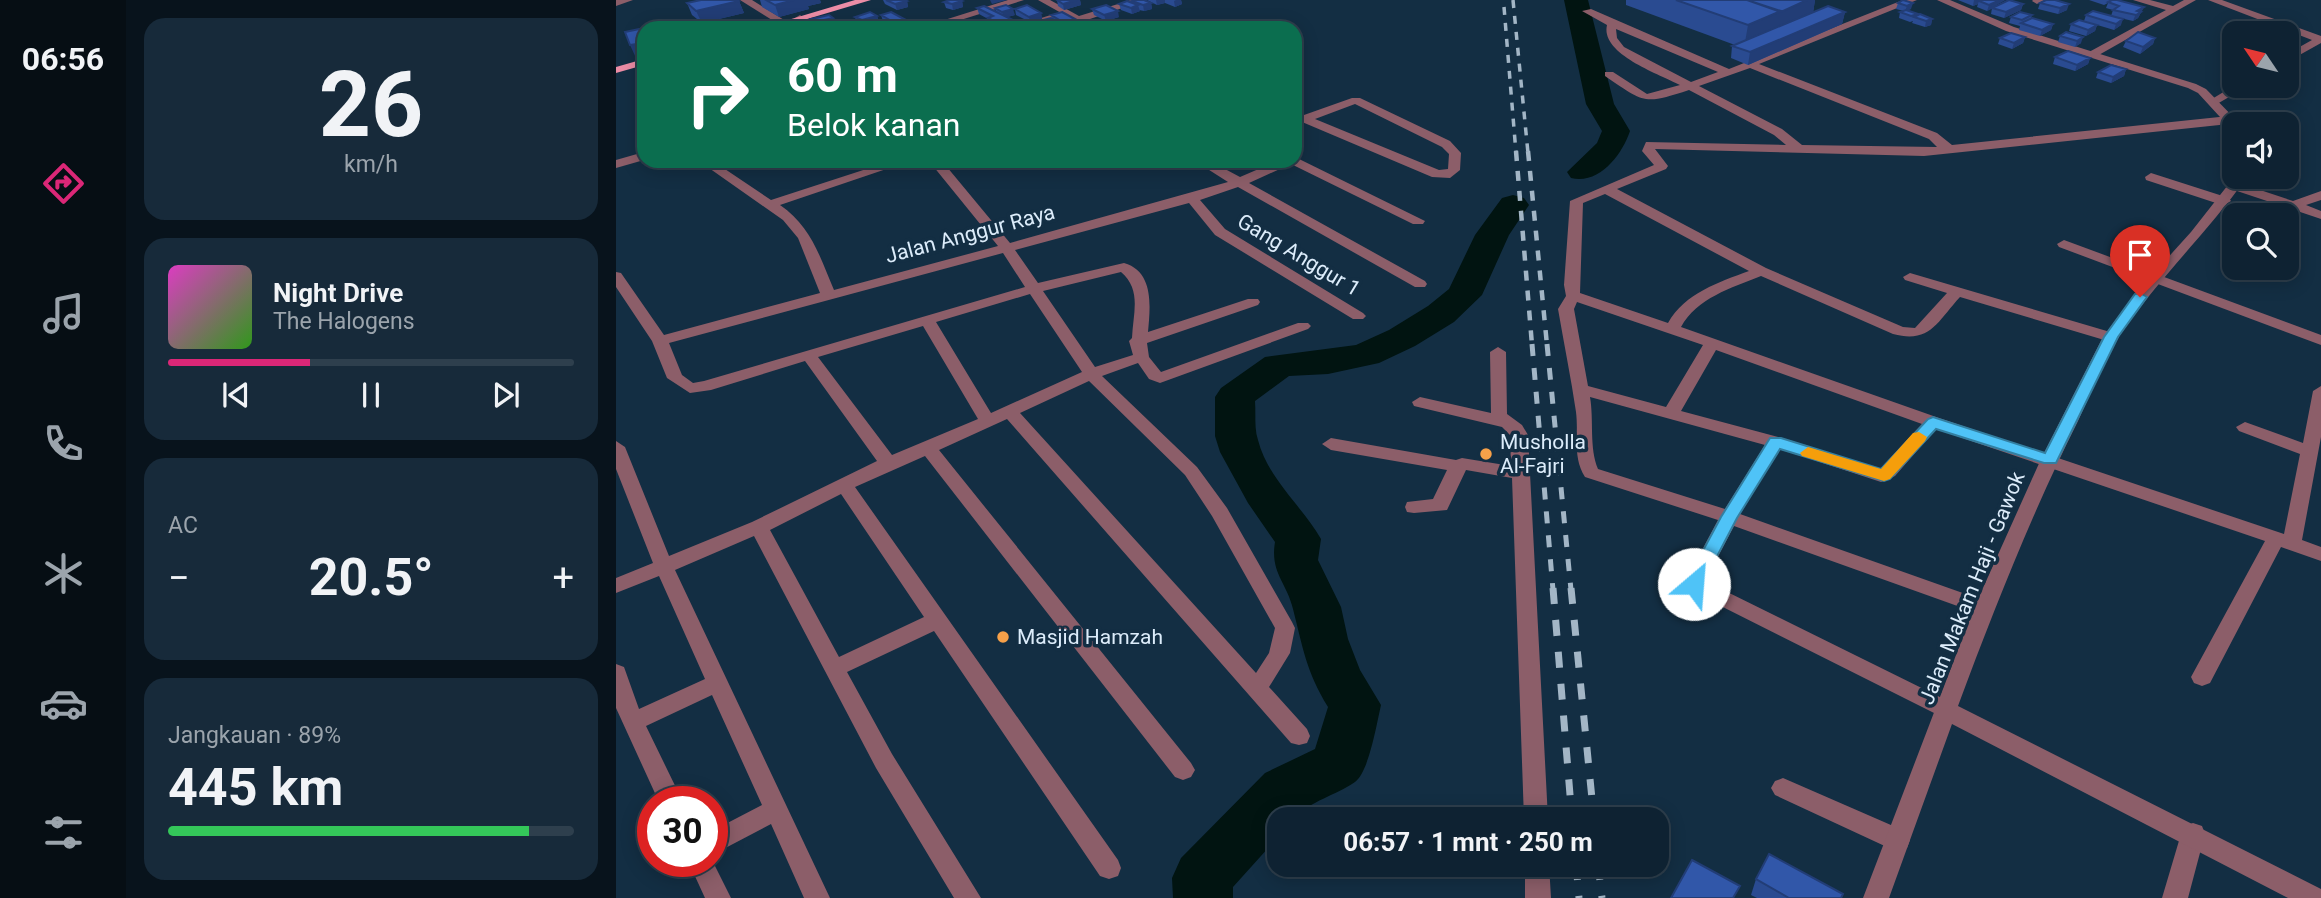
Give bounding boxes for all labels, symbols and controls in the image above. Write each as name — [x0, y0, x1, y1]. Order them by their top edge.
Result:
north arrow — [2222, 21, 2300, 98]
map controls — [2222, 21, 2299, 280]
text: 06:56 — [22, 40, 104, 78]
text: 60 m — [787, 47, 898, 104]
icon: right — [672, 49, 763, 140]
text: 26 — [319, 52, 423, 158]
text: Belok kanan — [787, 106, 960, 144]
button: sound — [2222, 112, 2299, 189]
text: km/h — [344, 151, 398, 178]
icon: directions — [39, 159, 88, 208]
street label: Jalan Anggur Raya — [883, 200, 1057, 268]
button: search — [2222, 203, 2299, 280]
street label: Gang Anggur 1 — [1233, 209, 1365, 301]
pin — [2110, 225, 2170, 297]
icon: arrive — [2121, 236, 2159, 274]
text: Night Drive — [273, 278, 403, 308]
icon: music — [39, 289, 88, 338]
text: The Halogens — [273, 308, 415, 335]
icon: previous — [217, 376, 255, 414]
icon: pause — [352, 376, 390, 414]
icon: next — [487, 376, 525, 414]
icon: phone — [39, 419, 88, 468]
place label: Musholla Al-Fajri — [1500, 430, 1586, 478]
marker: Musholla Al-Fajri — [1478, 446, 1494, 462]
street label: Jalan Makam Haji - Gawok — [1914, 468, 2030, 708]
text: AC — [168, 512, 198, 539]
text: 20.5° — [309, 547, 434, 608]
position arrow — [1657, 547, 1731, 621]
icon: climate — [39, 549, 88, 598]
text: − — [168, 556, 190, 600]
text: + — [552, 556, 574, 600]
place label: Masjid Hamzah — [1017, 625, 1163, 649]
marker: Masjid Hamzah — [995, 629, 1011, 645]
icon: car — [39, 679, 88, 728]
text: Jangkauan · 89% — [168, 722, 341, 749]
text: 445 km — [168, 757, 343, 818]
speed limit sign: 30 — [637, 786, 728, 877]
icon: filters — [39, 808, 88, 857]
text: 06:57 · 1 mnt · 250 m — [1343, 827, 1593, 857]

